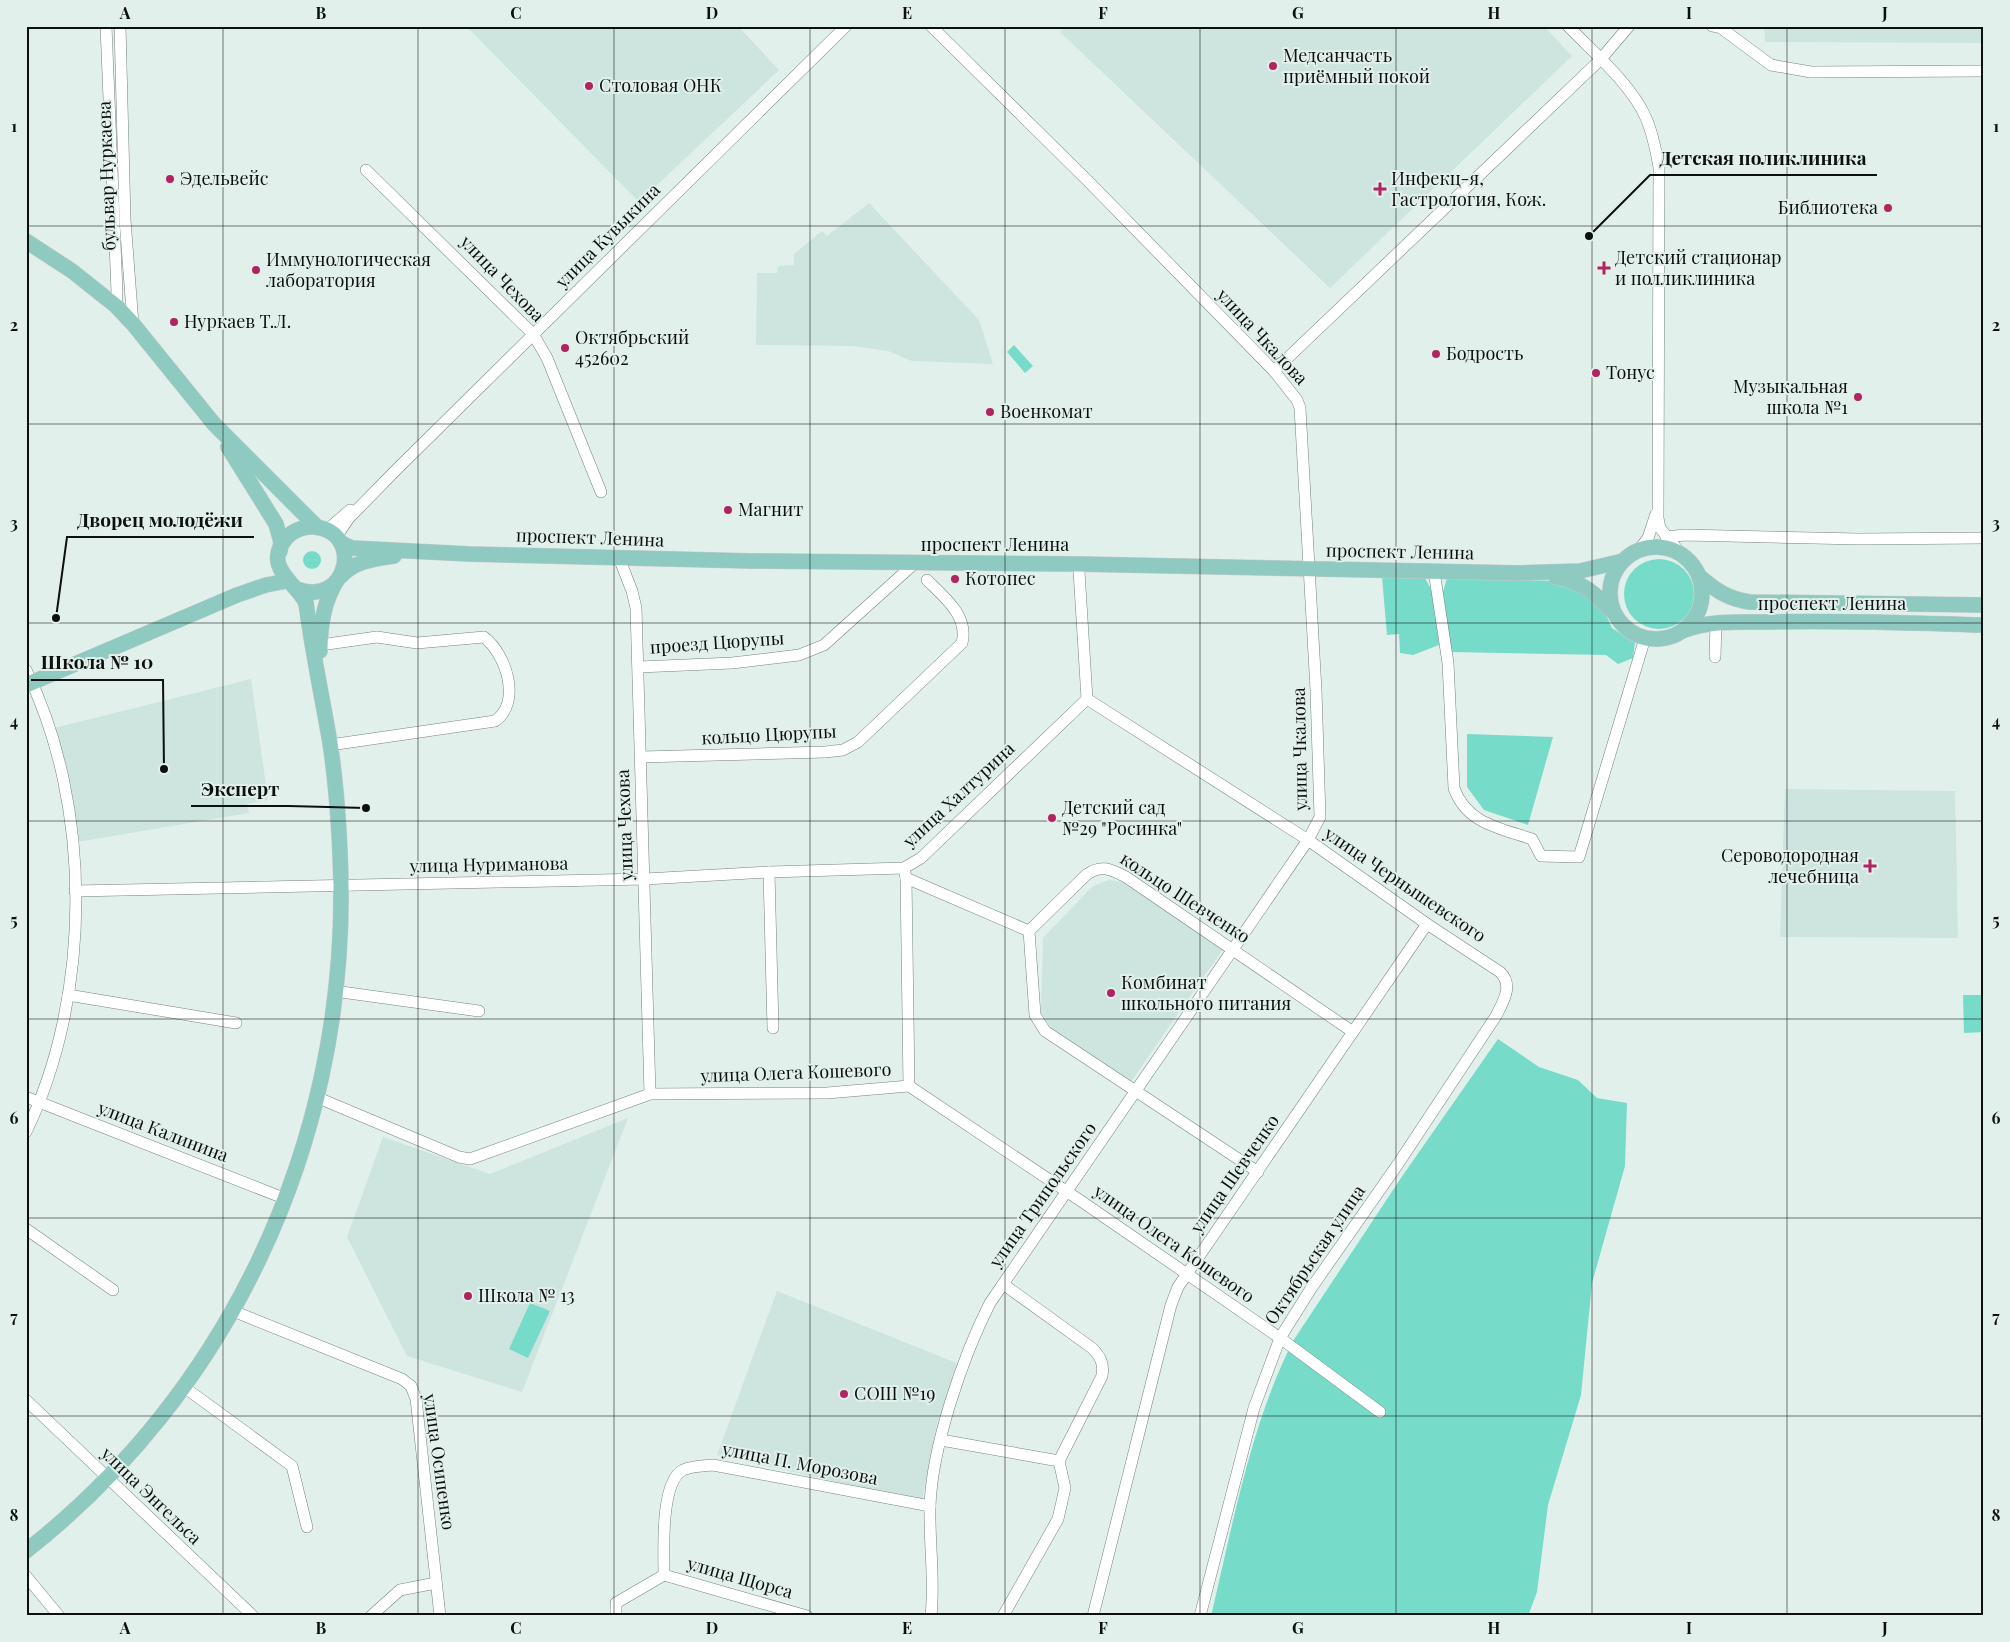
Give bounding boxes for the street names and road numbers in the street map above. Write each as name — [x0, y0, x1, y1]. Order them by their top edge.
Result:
street label: бульвар Нуркаева — [91, 101, 121, 251]
street label: улица Кувыкина — [549, 178, 665, 294]
street label: улица Чехова — [455, 229, 550, 327]
street label: улица Чкалова — [1211, 282, 1314, 390]
street label: проспект Ленина — [515, 522, 665, 552]
street label: проспект Ленина — [921, 532, 1069, 556]
street label: проспект Ленина — [1326, 538, 1474, 564]
street label: проспект Ленина — [1758, 591, 1906, 615]
street label: проезд Цюрупы — [649, 625, 785, 659]
street label: улица Чкалова — [1286, 687, 1312, 812]
street label: кольцо Цюрупы — [701, 718, 838, 750]
street label: улица Халтурина — [897, 736, 1019, 853]
street label: улица Чехова — [610, 769, 638, 882]
street label: улица Чернышевского — [1319, 821, 1491, 947]
street label: кольцо Шевченко — [1116, 846, 1255, 948]
street label: улица Нуриманова — [408, 851, 569, 877]
street label: улица Олега Кошевого — [699, 1057, 892, 1087]
street label: улица Калинина — [94, 1095, 232, 1167]
street label: улица Шевченко — [1184, 1109, 1284, 1238]
street label: улица Трипольского — [982, 1117, 1101, 1273]
street label: улица Олега Кошевого — [1089, 1178, 1260, 1308]
street label: Октябрьская улица — [1259, 1180, 1370, 1329]
street label: улица Осипенко — [418, 1391, 461, 1532]
street label: улица П. Морозова — [719, 1436, 880, 1490]
street label: улица Энгельса — [96, 1441, 207, 1549]
street label: улица Щорса — [684, 1550, 796, 1604]

